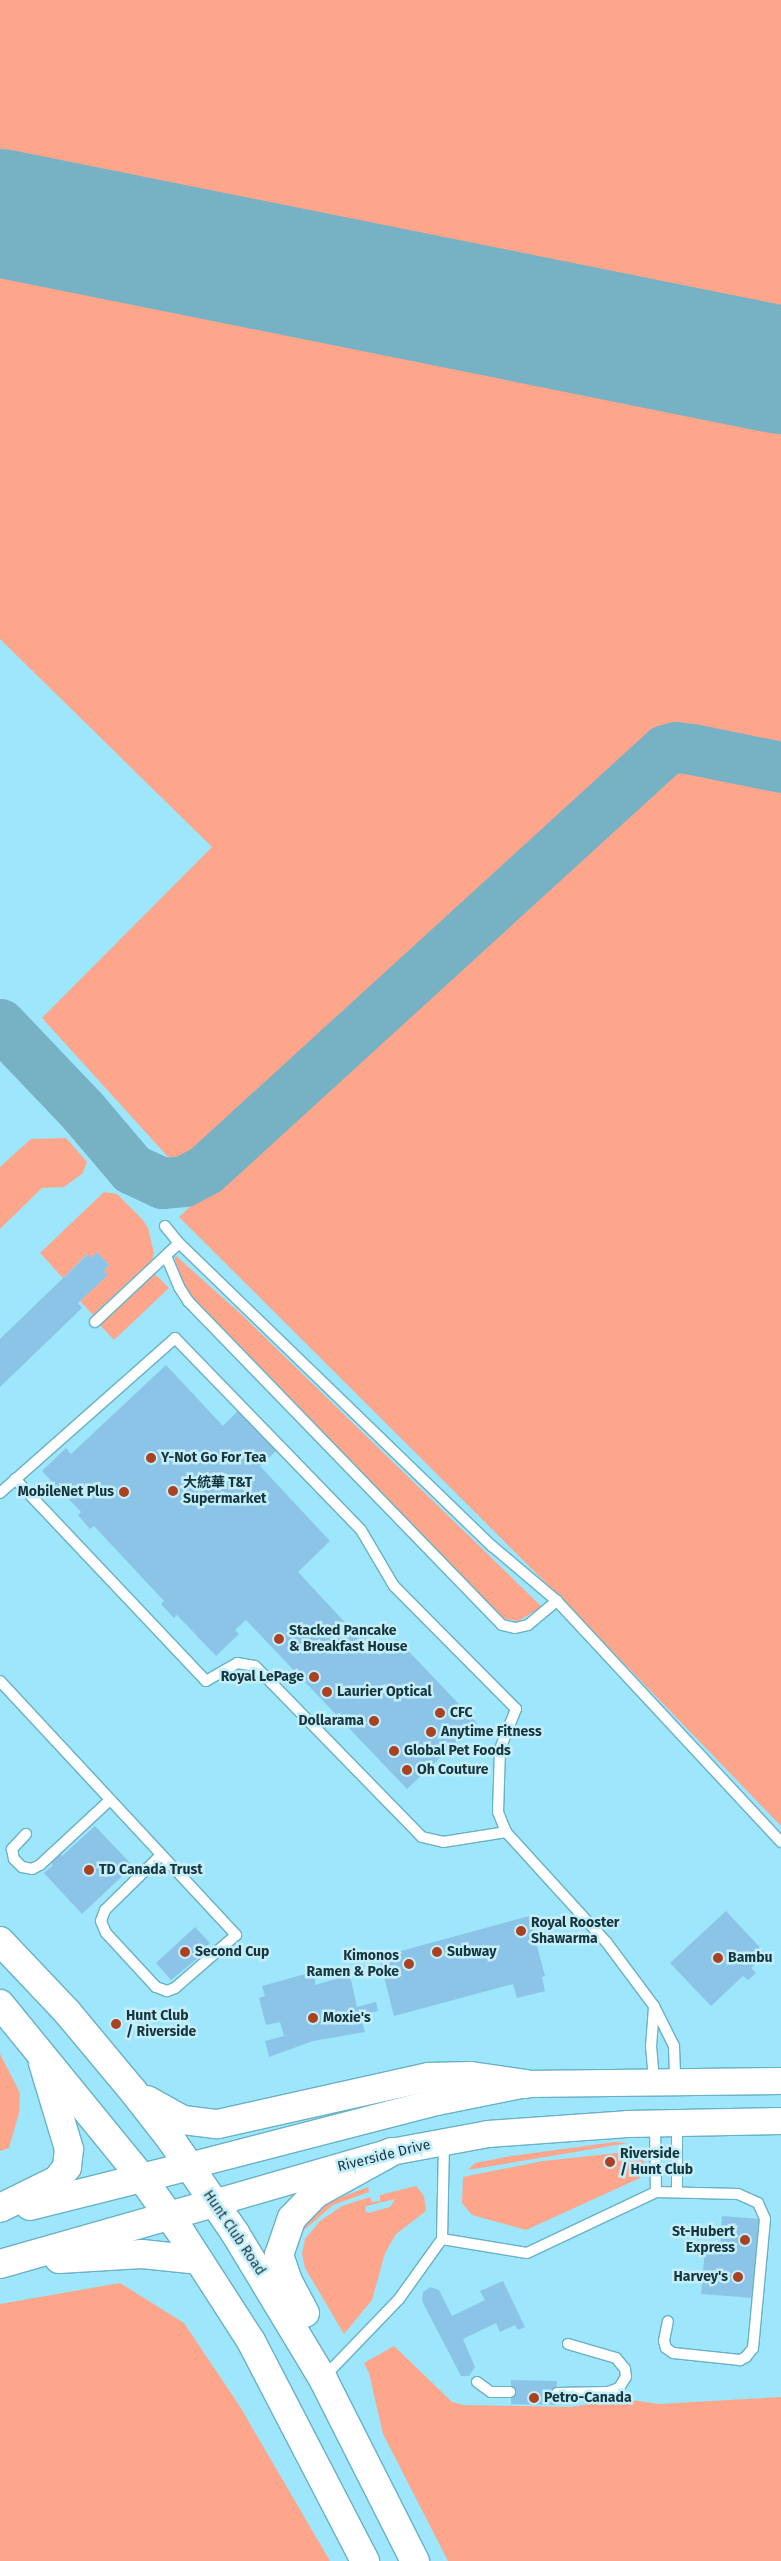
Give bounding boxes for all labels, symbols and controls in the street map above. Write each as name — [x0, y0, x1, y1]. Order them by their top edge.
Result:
place label: Y-Not Go For Tea — [161, 1450, 266, 1466]
marker: Y-Not Go For Tea — [145, 1452, 157, 1464]
place label: 大統華 T&T Supermarket — [183, 1475, 267, 1508]
place label: MobileNet Plus — [18, 1484, 114, 1500]
marker: 大統華 T&T Supermarket — [167, 1485, 179, 1497]
marker: MobileNet Plus — [118, 1486, 130, 1498]
place label: Stacked Pancake & Breakfast House — [289, 1623, 407, 1655]
marker: Stacked Pancake & Breakfast House — [273, 1633, 285, 1645]
place label: Royal LePage — [221, 1669, 304, 1685]
marker: Royal LePage — [308, 1671, 320, 1683]
place label: Laurier Optical — [337, 1684, 432, 1700]
marker: Laurier Optical — [321, 1686, 333, 1698]
place label: CFC — [450, 1705, 473, 1721]
marker: CFC — [434, 1707, 446, 1719]
place label: Dollarama — [298, 1713, 364, 1729]
marker: Dollarama — [368, 1715, 380, 1727]
place label: Anytime Fitness — [441, 1724, 542, 1740]
marker: Anytime Fitness — [425, 1726, 437, 1738]
place label: Global Pet Foods — [404, 1743, 511, 1759]
marker: Global Pet Foods — [388, 1745, 400, 1757]
place label: Oh Couture — [417, 1762, 488, 1778]
marker: Oh Couture — [401, 1764, 413, 1776]
place label: TD Canada Trust — [99, 1862, 203, 1878]
marker: TD Canada Trust — [83, 1864, 95, 1876]
place label: Royal Rooster Shawarma — [531, 1915, 619, 1948]
marker: Royal Rooster Shawarma — [515, 1925, 527, 1937]
place label: Second Cup — [195, 1944, 269, 1960]
place label: Subway — [447, 1944, 496, 1960]
marker: Second Cup — [179, 1946, 191, 1958]
marker: Subway — [431, 1946, 443, 1958]
place label: Kimonos Ramen & Poke — [306, 1948, 399, 1980]
place label: Bambu — [728, 1950, 773, 1966]
marker: Bambu — [712, 1952, 724, 1964]
marker: Kimonos Ramen & Poke — [403, 1958, 415, 1970]
place label: Hunt Club / Riverside — [126, 2008, 196, 2040]
place label: Moxie's — [323, 2010, 371, 2026]
marker: Moxie's — [307, 2012, 319, 2024]
marker: Hunt Club / Riverside — [110, 2018, 122, 2030]
street label: Riverside Drive — [336, 2136, 432, 2176]
place label: Riverside / Hunt Club — [620, 2146, 693, 2178]
marker: Riverside / Hunt Club — [604, 2156, 616, 2168]
street label: Hunt Club Road — [199, 2187, 269, 2279]
place label: St-Hubert Express — [672, 2224, 735, 2256]
marker: St-Hubert Express — [739, 2234, 751, 2246]
place label: Harvey's — [673, 2269, 728, 2285]
marker: Harvey's — [732, 2271, 744, 2283]
place label: Petro-Canada — [544, 2390, 632, 2406]
marker: Petro-Canada — [528, 2392, 540, 2404]

